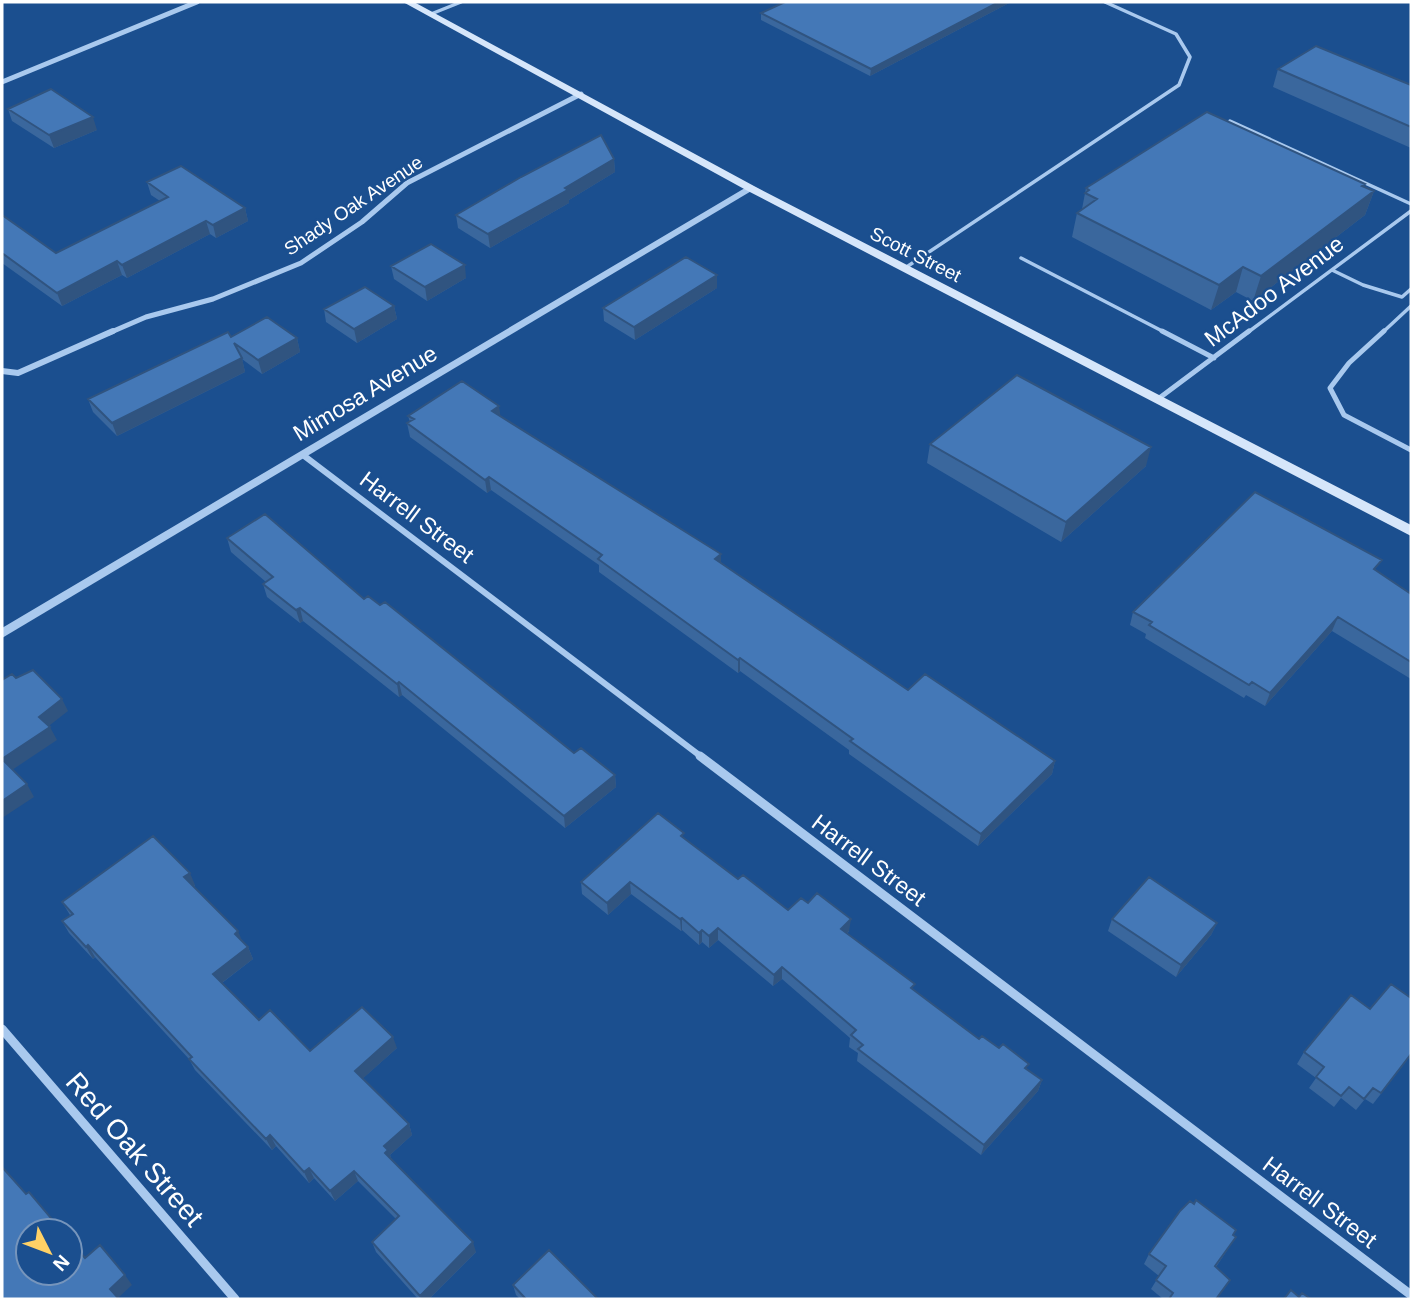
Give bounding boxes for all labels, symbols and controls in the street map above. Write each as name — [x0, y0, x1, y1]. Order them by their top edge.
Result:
street label: Shady Oak Avenue — [280, 151, 426, 260]
street label: Scott Street — [867, 223, 965, 287]
street label: McAdoo Avenue — [1199, 230, 1349, 352]
street label: Mimosa Avenue — [288, 340, 442, 446]
street label: Harrell Street — [355, 466, 479, 569]
street label: Harrell Street — [807, 809, 931, 912]
street label: Red Oak Street — [60, 1066, 210, 1232]
street label: Harrell Street — [1258, 1151, 1382, 1254]
north arrow — [14, 1217, 84, 1287]
text: N — [49, 1251, 74, 1275]

